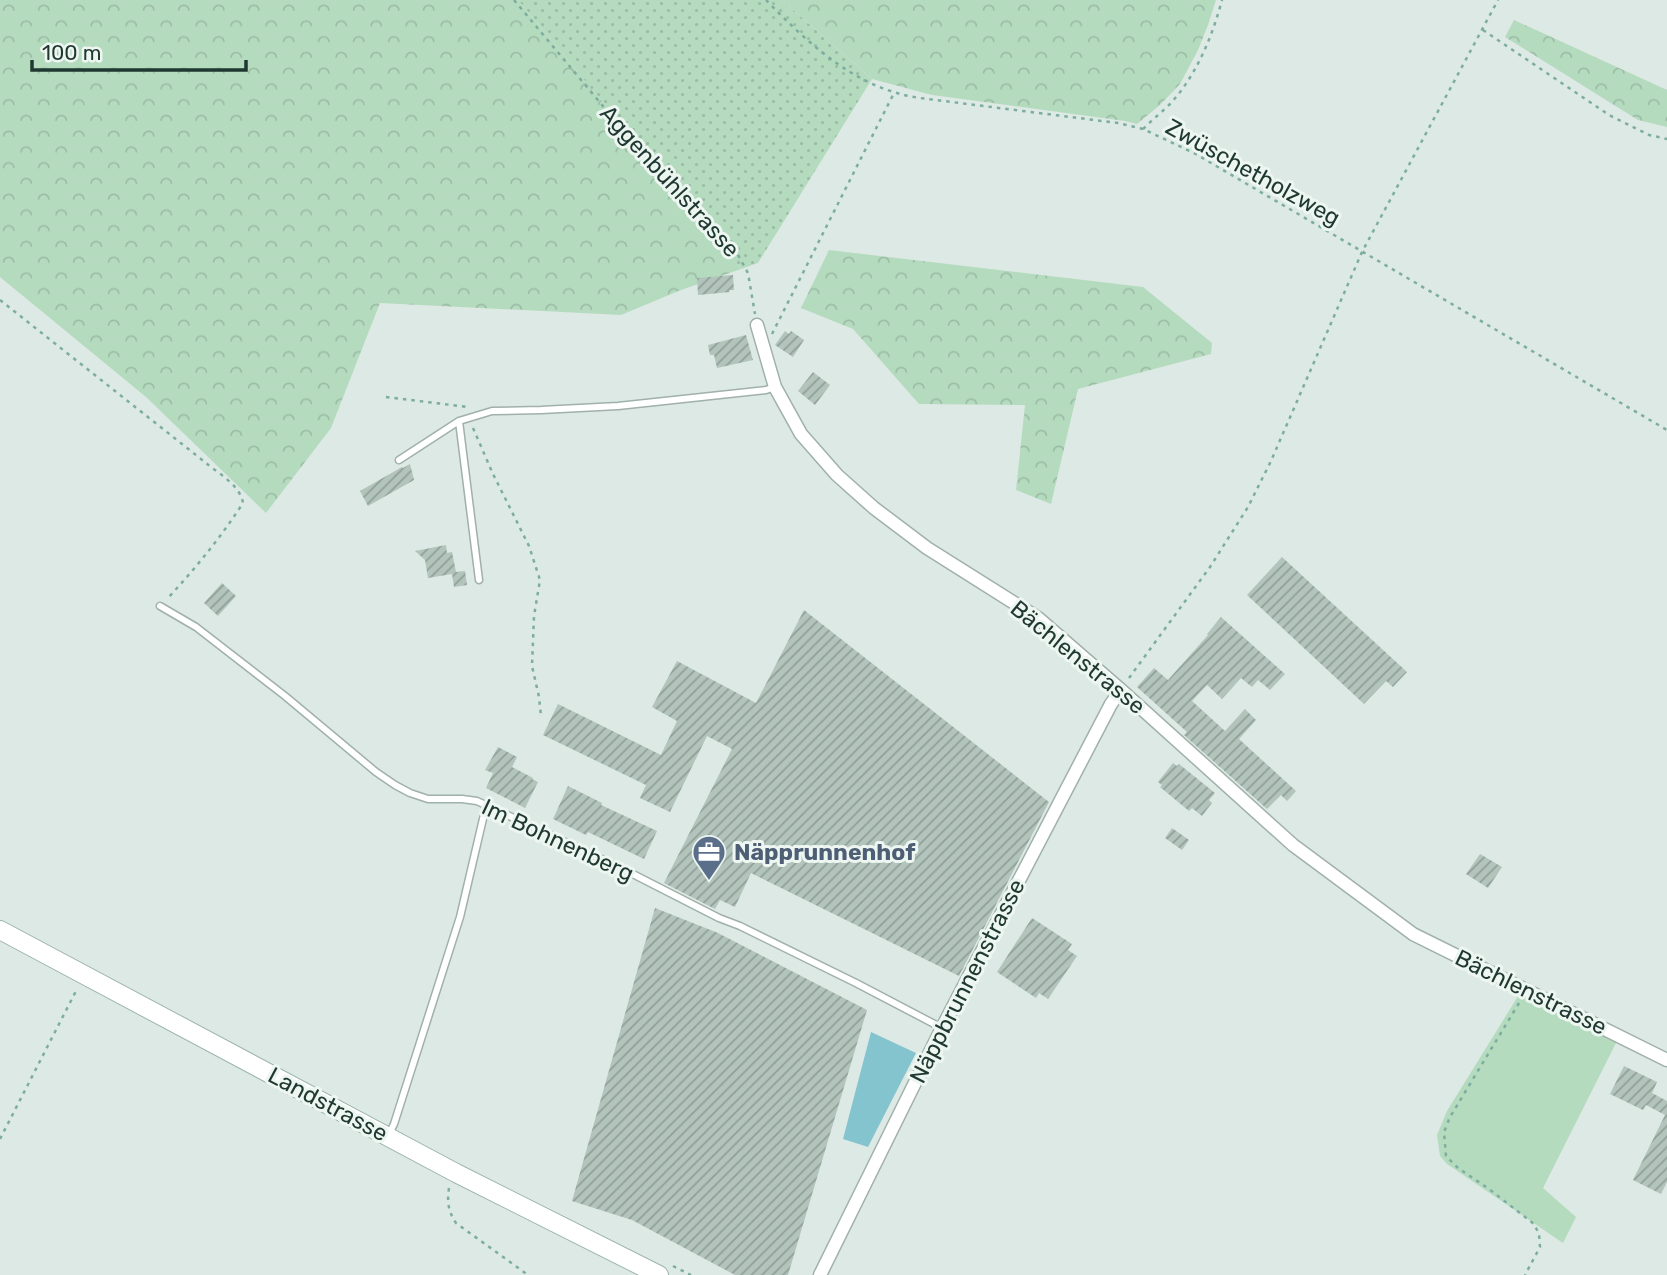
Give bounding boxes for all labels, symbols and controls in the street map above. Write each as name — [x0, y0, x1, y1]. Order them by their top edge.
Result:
scale bar — [32, 28, 245, 72]
text: 100 m — [42, 40, 101, 65]
street label: Aggenbühlstrasse — [594, 99, 746, 263]
street label: Zwüschetholzweg — [1161, 112, 1345, 232]
street label: Bächlenstrasse — [1005, 594, 1151, 720]
street label: Im Bohnenberg — [478, 793, 638, 887]
office icon: Näpprunnenhof — [690, 833, 728, 882]
place label: Näpprunnenhof — [734, 838, 916, 866]
street label: Näppbrunnenstrasse — [903, 874, 1031, 1088]
street label: Bächlenstrasse — [1451, 943, 1611, 1041]
street label: Landstrasse — [263, 1061, 393, 1147]

